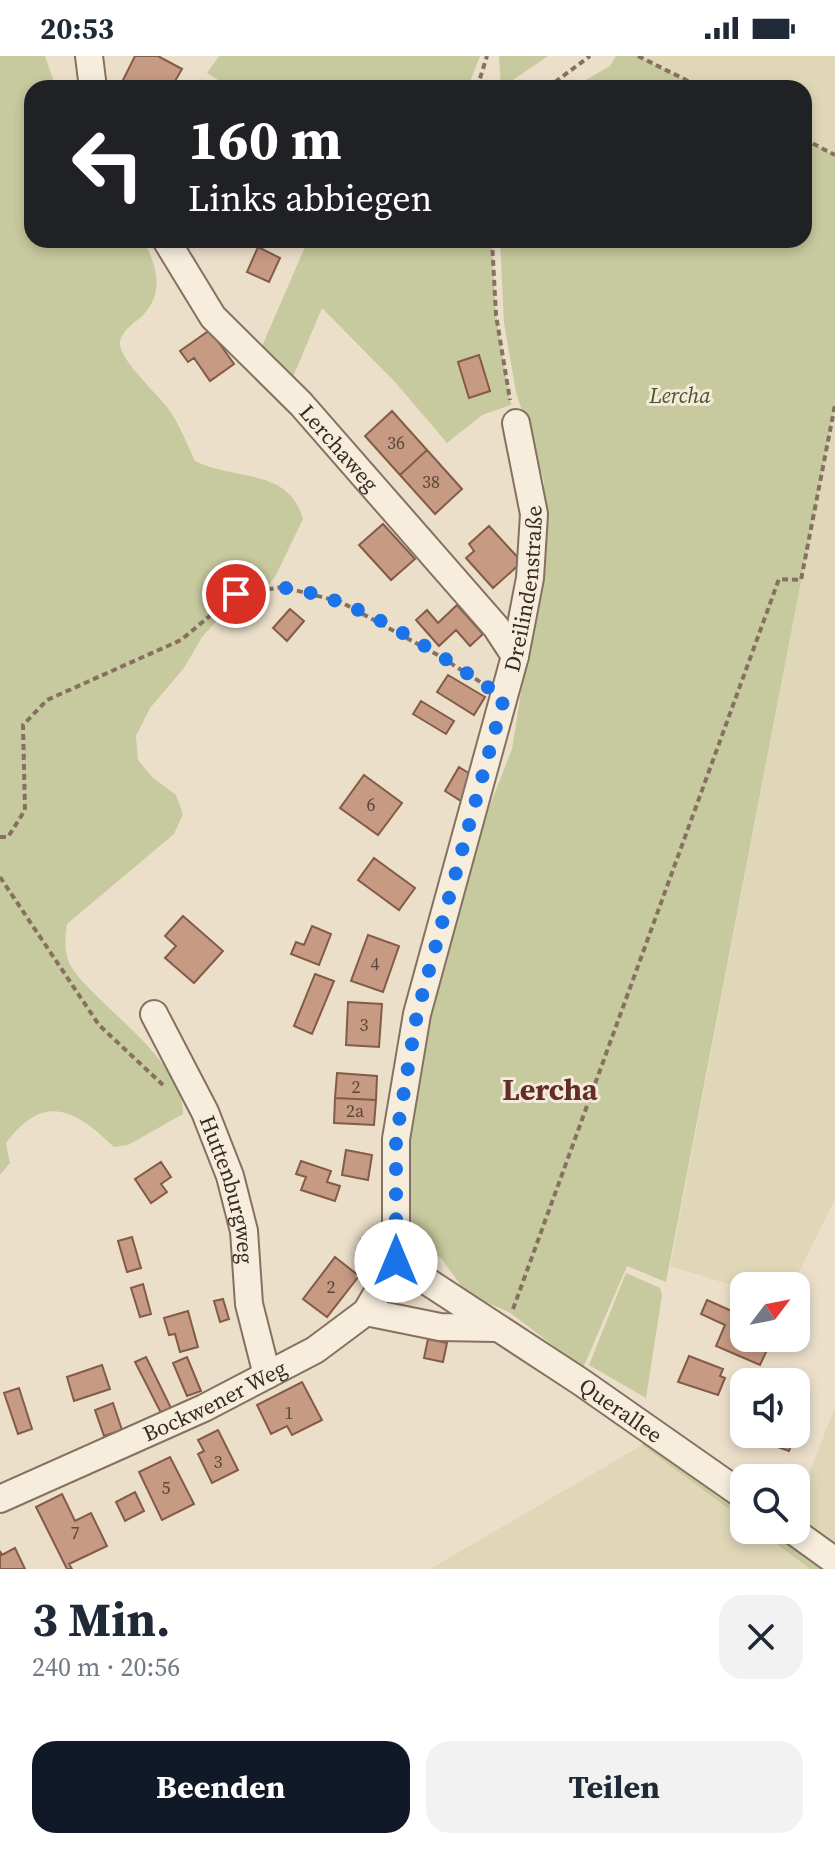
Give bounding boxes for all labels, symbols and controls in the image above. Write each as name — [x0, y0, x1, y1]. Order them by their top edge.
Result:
text: 20:53 — [40, 8, 114, 49]
text: 160 m — [188, 101, 342, 178]
icon: left — [56, 112, 160, 216]
text: Links abbiegen — [188, 174, 432, 223]
park label: Lercha — [648, 380, 711, 410]
street label: Lerchaweg — [293, 398, 386, 498]
house number: 36 — [387, 430, 405, 455]
house number: 38 — [422, 469, 440, 494]
street label: Dreilindenstraße — [496, 503, 549, 675]
pin — [202, 560, 270, 628]
icon: arrive — [214, 572, 258, 616]
house number: 6 — [367, 792, 376, 817]
house number: 4 — [371, 951, 380, 976]
house number: 3 — [360, 1012, 369, 1037]
district label: Lercha — [502, 1069, 599, 1110]
house number: 2 — [352, 1074, 361, 1099]
house number: 2a — [346, 1098, 365, 1123]
street label: Huttenburgweg — [193, 1111, 261, 1265]
position arrow — [354, 1219, 438, 1303]
north arrow — [730, 1272, 810, 1352]
map controls — [730, 1272, 810, 1544]
house number: 2 — [327, 1274, 336, 1299]
street label: Bockwener Weg — [138, 1353, 292, 1448]
button: sound — [730, 1368, 810, 1448]
street label: Querallee — [573, 1370, 669, 1450]
house number: 1 — [285, 1400, 294, 1425]
house number: 3 — [214, 1449, 223, 1474]
button: search — [730, 1464, 810, 1544]
house number: 5 — [162, 1475, 171, 1500]
house number: 7 — [71, 1520, 80, 1545]
text: 3 Min. — [32, 1586, 170, 1652]
button: close — [719, 1595, 803, 1679]
text: 240 m · 20:56 — [32, 1649, 180, 1685]
button: Beenden — [32, 1741, 410, 1833]
button: Teilen — [426, 1741, 803, 1833]

